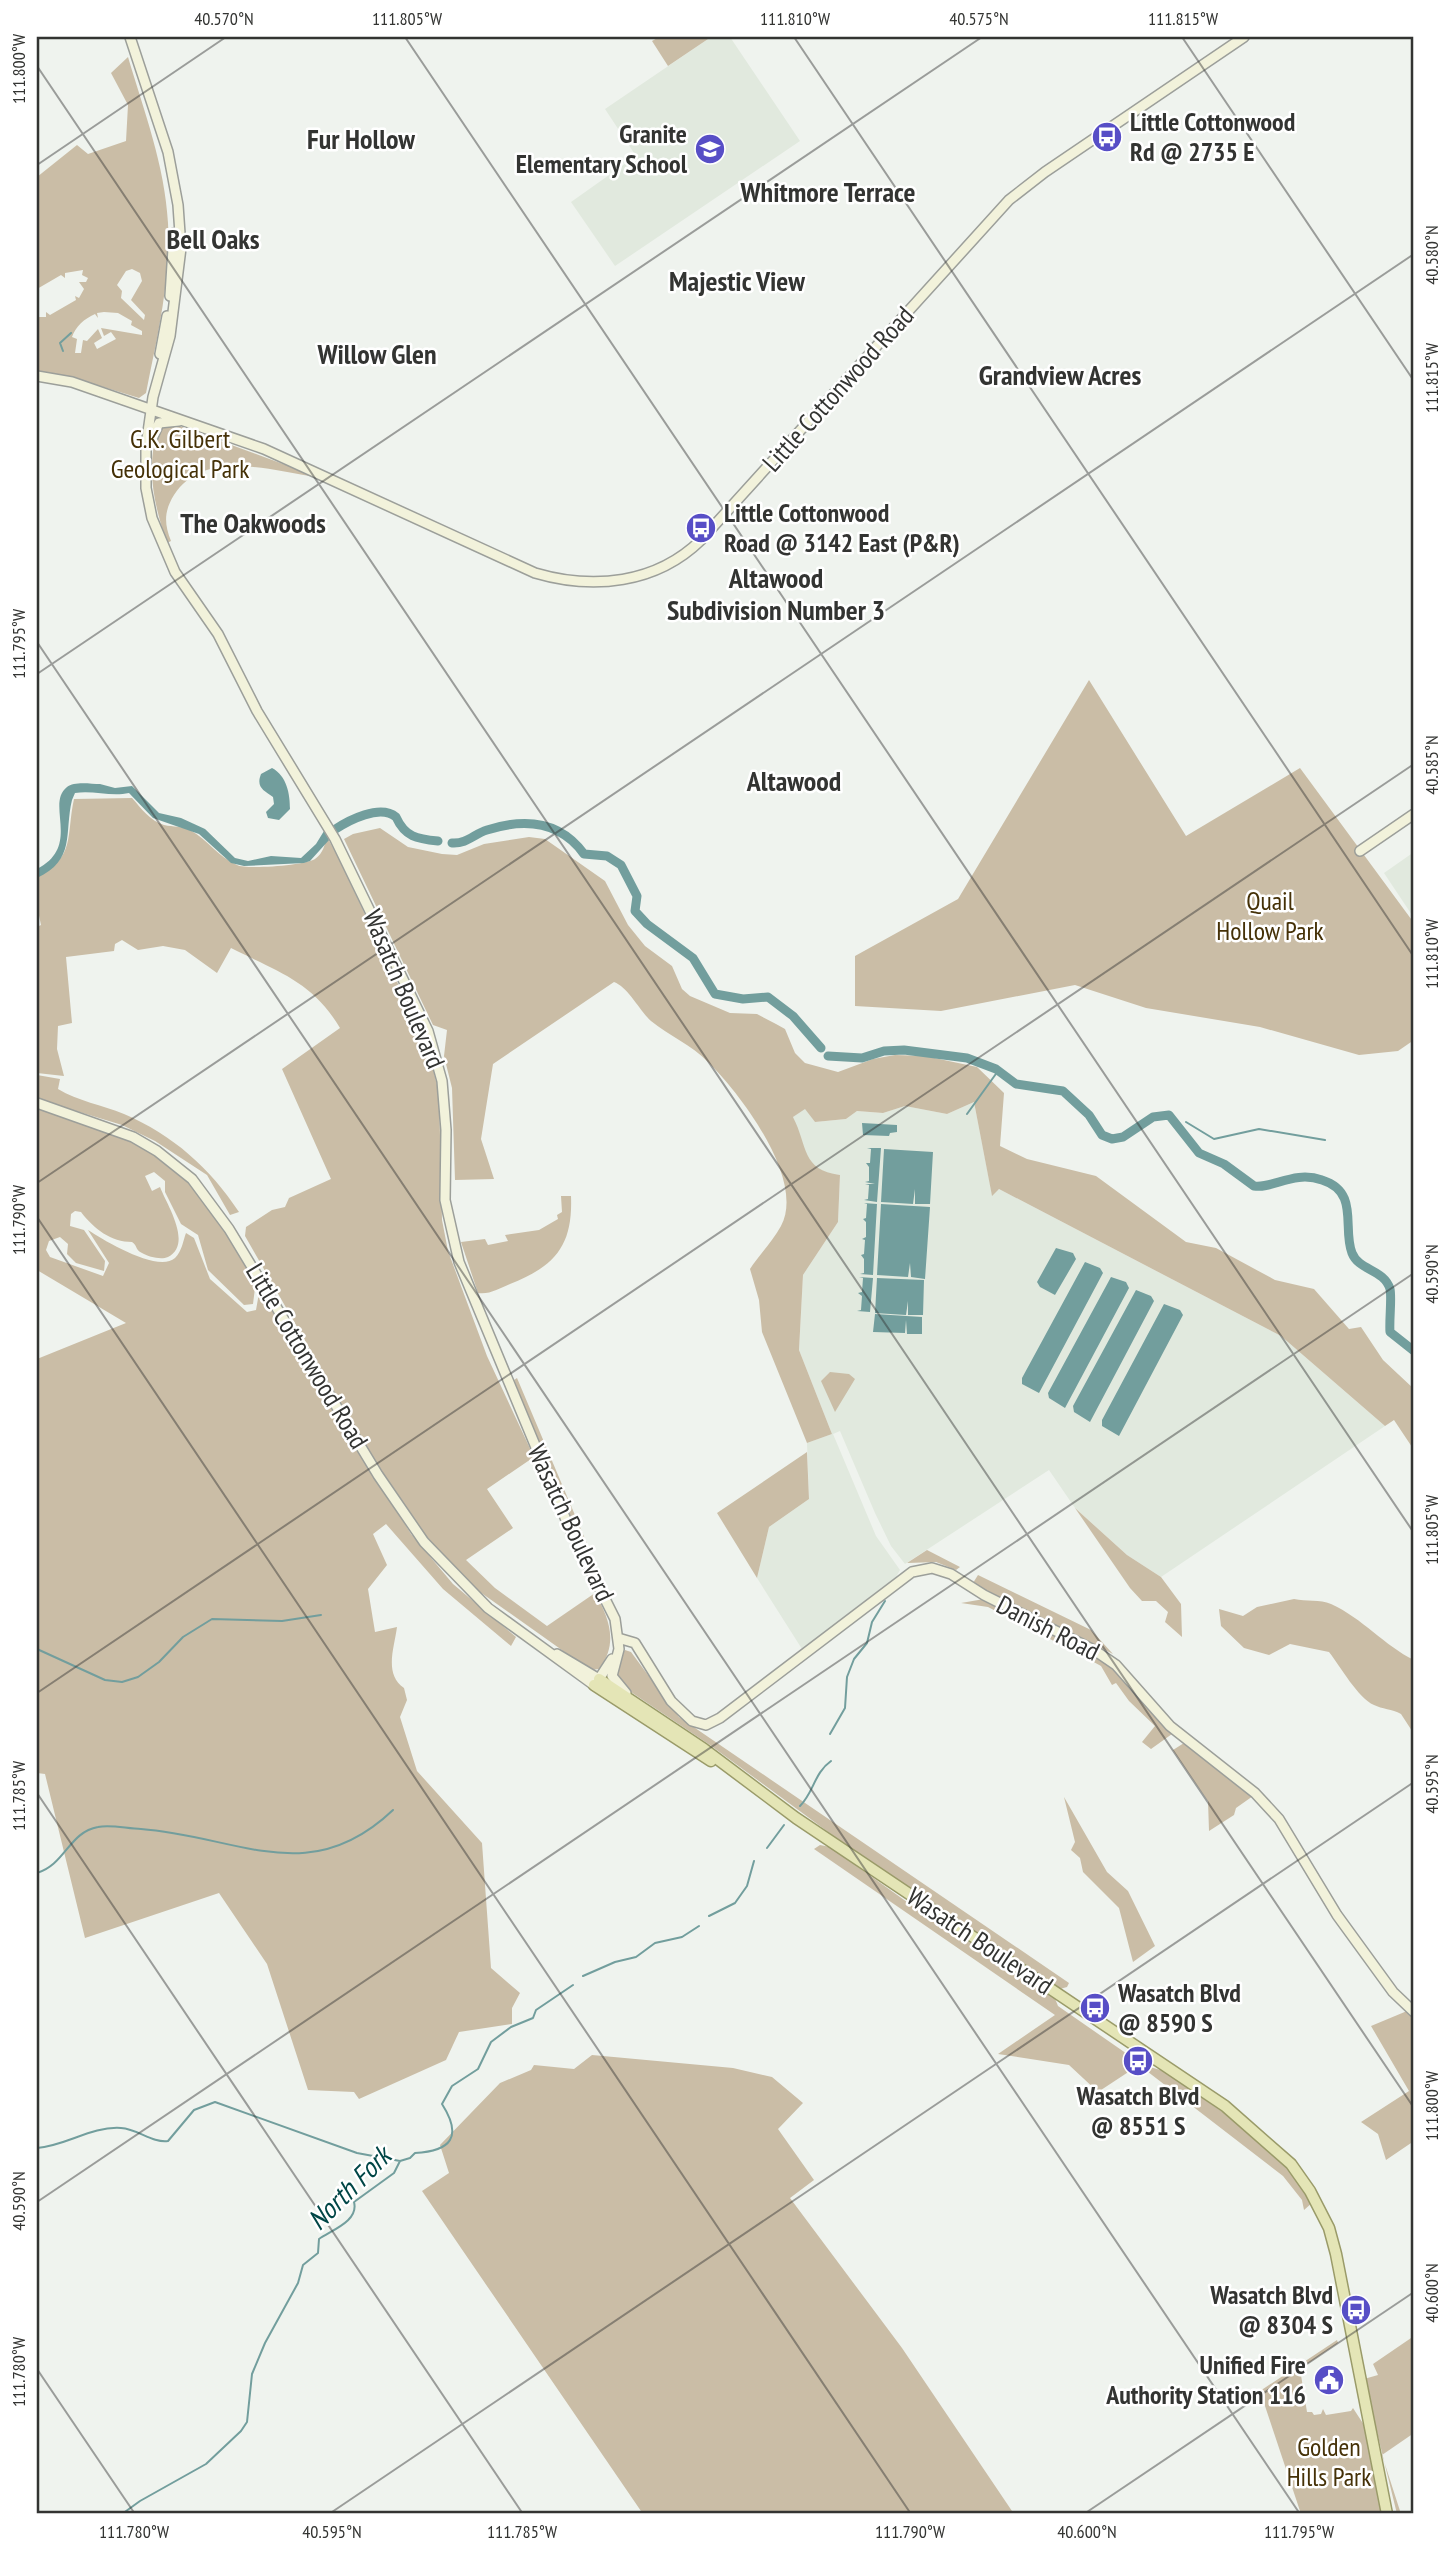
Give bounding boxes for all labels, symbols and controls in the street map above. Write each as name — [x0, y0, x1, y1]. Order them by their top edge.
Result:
text: 40.570°N — [194, 7, 254, 30]
text: 111.805°W — [372, 7, 442, 30]
text: 111.810°W — [760, 7, 830, 30]
text: 40.575°N — [949, 7, 1009, 30]
text: 111.815°W — [1148, 7, 1218, 30]
text: 111.800°W — [7, 34, 30, 104]
place label: Little Cottonwood Rd @ 2735 E — [1130, 105, 1295, 168]
place label: Granite Elementary School — [516, 117, 688, 180]
district label: Fur Hollow — [307, 120, 415, 157]
bus stop icon: Little Cottonwood Rd @ 2735 E — [1090, 120, 1124, 154]
school or university icon: Granite Elementary School — [693, 132, 727, 166]
district label: Whitmore Terrace — [740, 173, 915, 210]
district label: Bell Oaks — [166, 220, 260, 257]
text: 40.580°N — [1420, 225, 1443, 285]
district label: Majestic View — [669, 262, 805, 299]
street label: Little Cottonwood Road — [755, 299, 920, 478]
district label: Willow Glen — [316, 335, 437, 372]
text: 111.815°W — [1420, 343, 1443, 413]
district label: Grandview Acres — [979, 356, 1141, 393]
park label: G.K. Gilbert Geological Park — [111, 422, 249, 485]
place label: Little Cottonwood Road @ 3142 East (P&R) — [724, 496, 960, 559]
district label: The Oakwoods — [180, 504, 326, 541]
bus stop icon: Little Cottonwood Road @ 3142 East (P&R) — [684, 511, 718, 545]
district label: Altawood Subdivision Number 3 — [667, 559, 885, 628]
text: 111.795°W — [7, 609, 30, 679]
text: 40.585°N — [1420, 735, 1443, 795]
district label: Altawood — [746, 762, 841, 799]
park label: Quail Hollow Park — [1216, 884, 1324, 947]
street label: Wasatch Boulevard — [356, 904, 453, 1073]
text: 111.810°W — [1420, 919, 1443, 989]
text: 111.790°W — [7, 1185, 30, 1255]
text: 40.590°N — [1420, 1244, 1443, 1304]
street label: Little Cottonwood Road — [239, 1257, 376, 1455]
street label: Wasatch Boulevard — [521, 1439, 622, 1606]
text: 111.805°W — [1420, 1495, 1443, 1565]
street label: Danish Road — [991, 1588, 1105, 1667]
text: 40.595°N — [1420, 1754, 1443, 1814]
text: 111.785°W — [7, 1761, 30, 1831]
street label: Wasatch Boulevard — [901, 1880, 1060, 2002]
place label: Wasatch Blvd @ 8590 S — [1117, 1976, 1241, 2039]
bus stop icon: Wasatch Blvd @ 8590 S — [1078, 1991, 1112, 2025]
bus stop icon: Wasatch Blvd @ 8551 S — [1121, 2044, 1155, 2078]
text: 111.800°W — [1420, 2071, 1443, 2141]
place label: Wasatch Blvd @ 8551 S — [1076, 2079, 1199, 2142]
water label: North Fork — [299, 2136, 401, 2237]
text: 40.590°N — [7, 2171, 30, 2231]
text: 40.600°N — [1420, 2263, 1443, 2323]
place label: Wasatch Blvd @ 8304 S — [1209, 2278, 1333, 2341]
bus stop icon: Wasatch Blvd @ 8304 S — [1339, 2293, 1373, 2327]
text: 111.780°W — [7, 2337, 30, 2407]
place label: Unified Fire Authority Station 116 — [1105, 2348, 1306, 2411]
public building icon: Unified Fire Authority Station 116 — [1312, 2363, 1346, 2397]
park label: Golden Hills Park — [1287, 2430, 1371, 2493]
text: 111.780°W — [99, 2520, 169, 2543]
text: 40.595°N — [302, 2520, 362, 2543]
text: 111.785°W — [487, 2520, 557, 2543]
text: 111.790°W — [875, 2520, 945, 2543]
text: 40.600°N — [1057, 2520, 1117, 2543]
text: 111.795°W — [1264, 2520, 1334, 2543]

